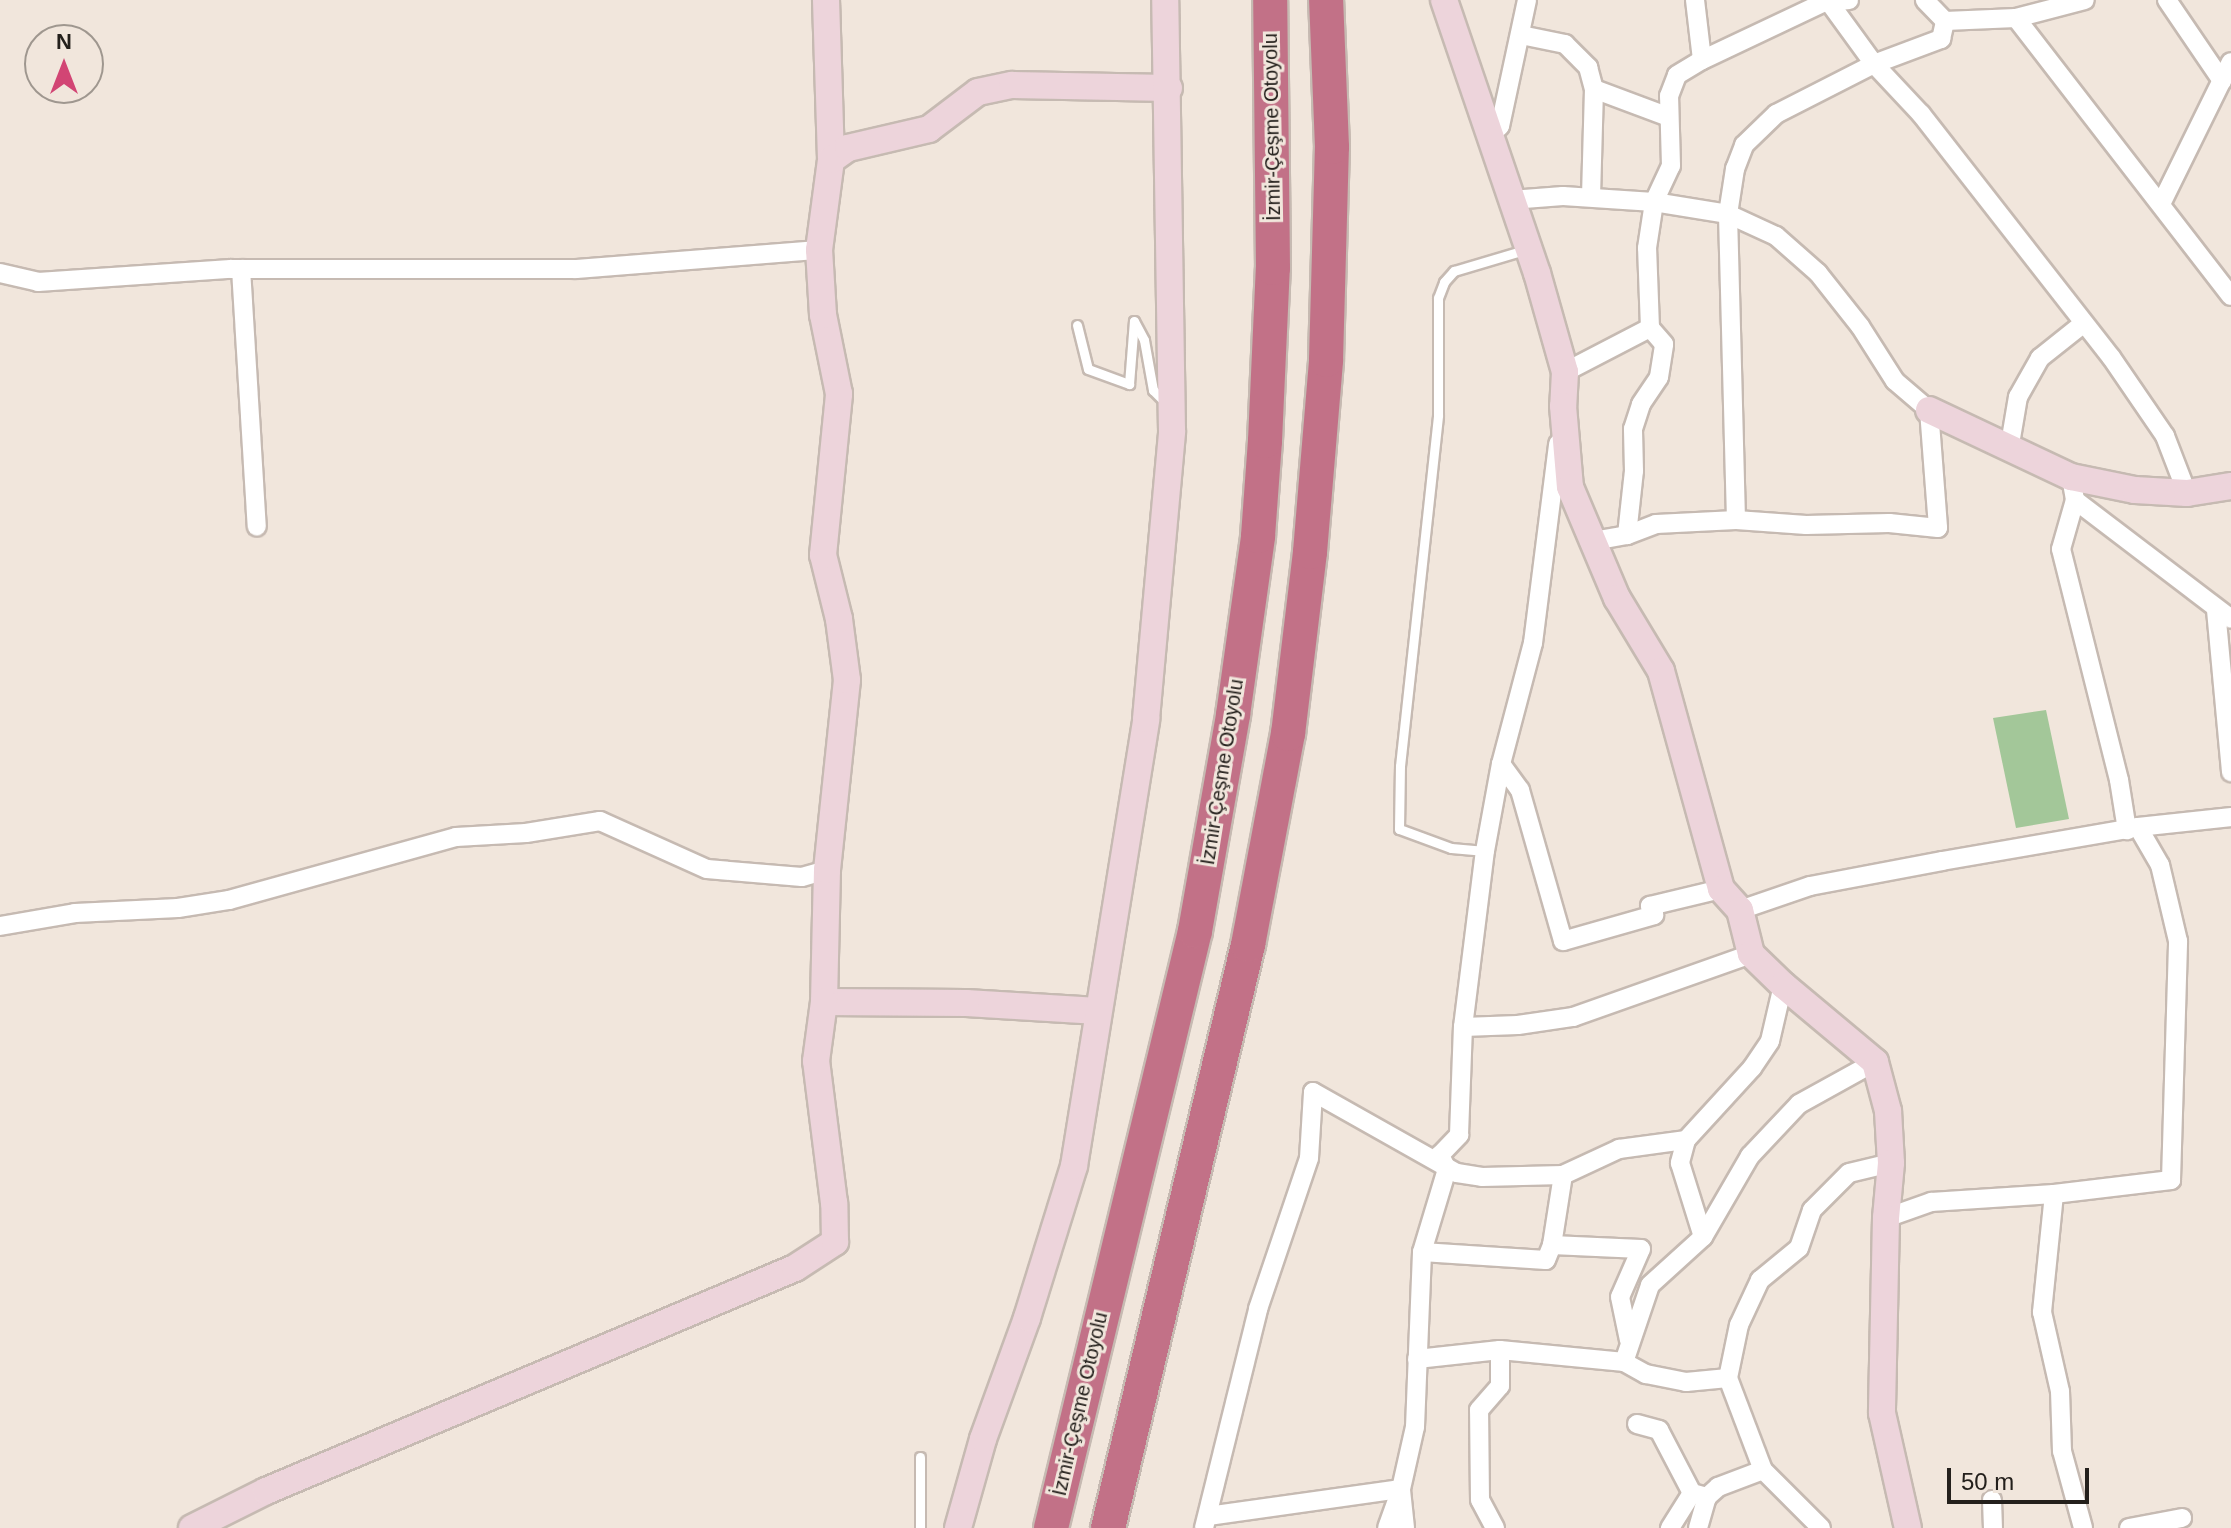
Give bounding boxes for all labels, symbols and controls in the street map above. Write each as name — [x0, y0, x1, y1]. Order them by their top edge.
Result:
north arrow — [24, 24, 104, 104]
text: N — [56, 29, 72, 54]
street label: İzmir-Çeşme Otoyolu — [1258, 33, 1286, 221]
street label: İzmir-Çeşme Otoyolu — [1195, 677, 1249, 867]
street label: İzmir-Çeşme Otoyolu — [1047, 1310, 1113, 1498]
scale bar — [1951, 1452, 2093, 1502]
text: 50 m — [1961, 1468, 2014, 1495]

